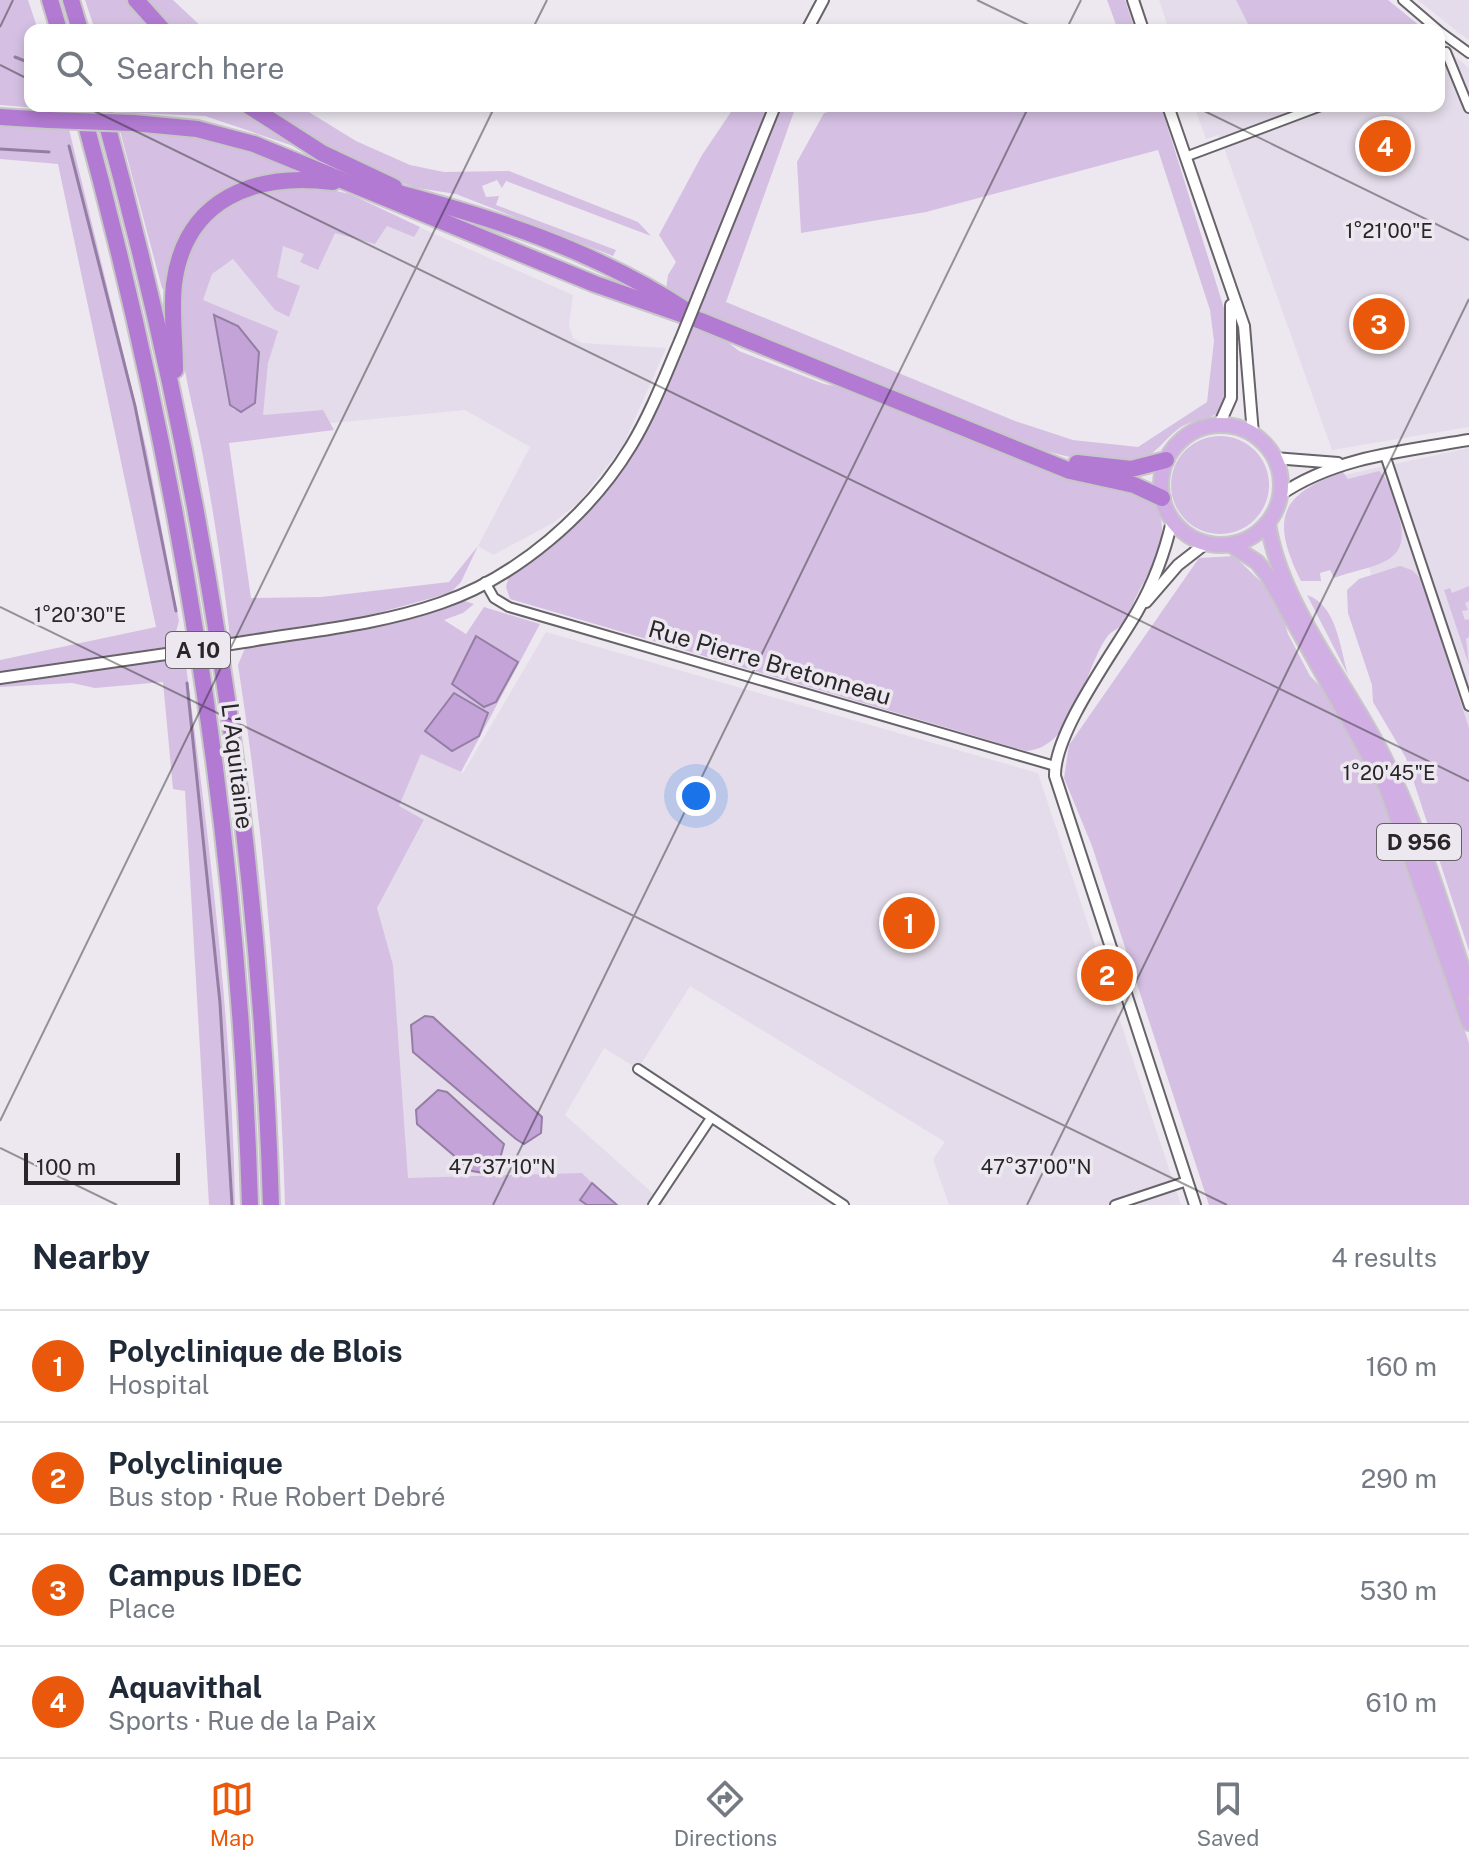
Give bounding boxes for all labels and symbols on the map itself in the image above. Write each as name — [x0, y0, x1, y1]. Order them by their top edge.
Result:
pin: 4 — [1359, 116, 1411, 176]
text: 1°21'00"E — [1345, 219, 1433, 243]
pin: 3 — [1353, 294, 1405, 354]
text: 1°20'30"E — [34, 603, 126, 627]
street label: Rue Pierre Bretonneau — [645, 614, 895, 710]
road number: A 10 — [166, 632, 230, 668]
street label: L'Aquitaine — [216, 701, 260, 831]
text: 1°20'45"E — [1343, 761, 1435, 785]
your location — [676, 776, 716, 816]
road number: D 956 — [1377, 824, 1461, 860]
pin: 1 — [883, 893, 935, 953]
pin: 2 — [1081, 945, 1133, 1005]
scale bar — [24, 1149, 180, 1185]
text: 47°37'10"N — [448, 1155, 556, 1179]
text: 47°37'00"N — [981, 1155, 1091, 1179]

